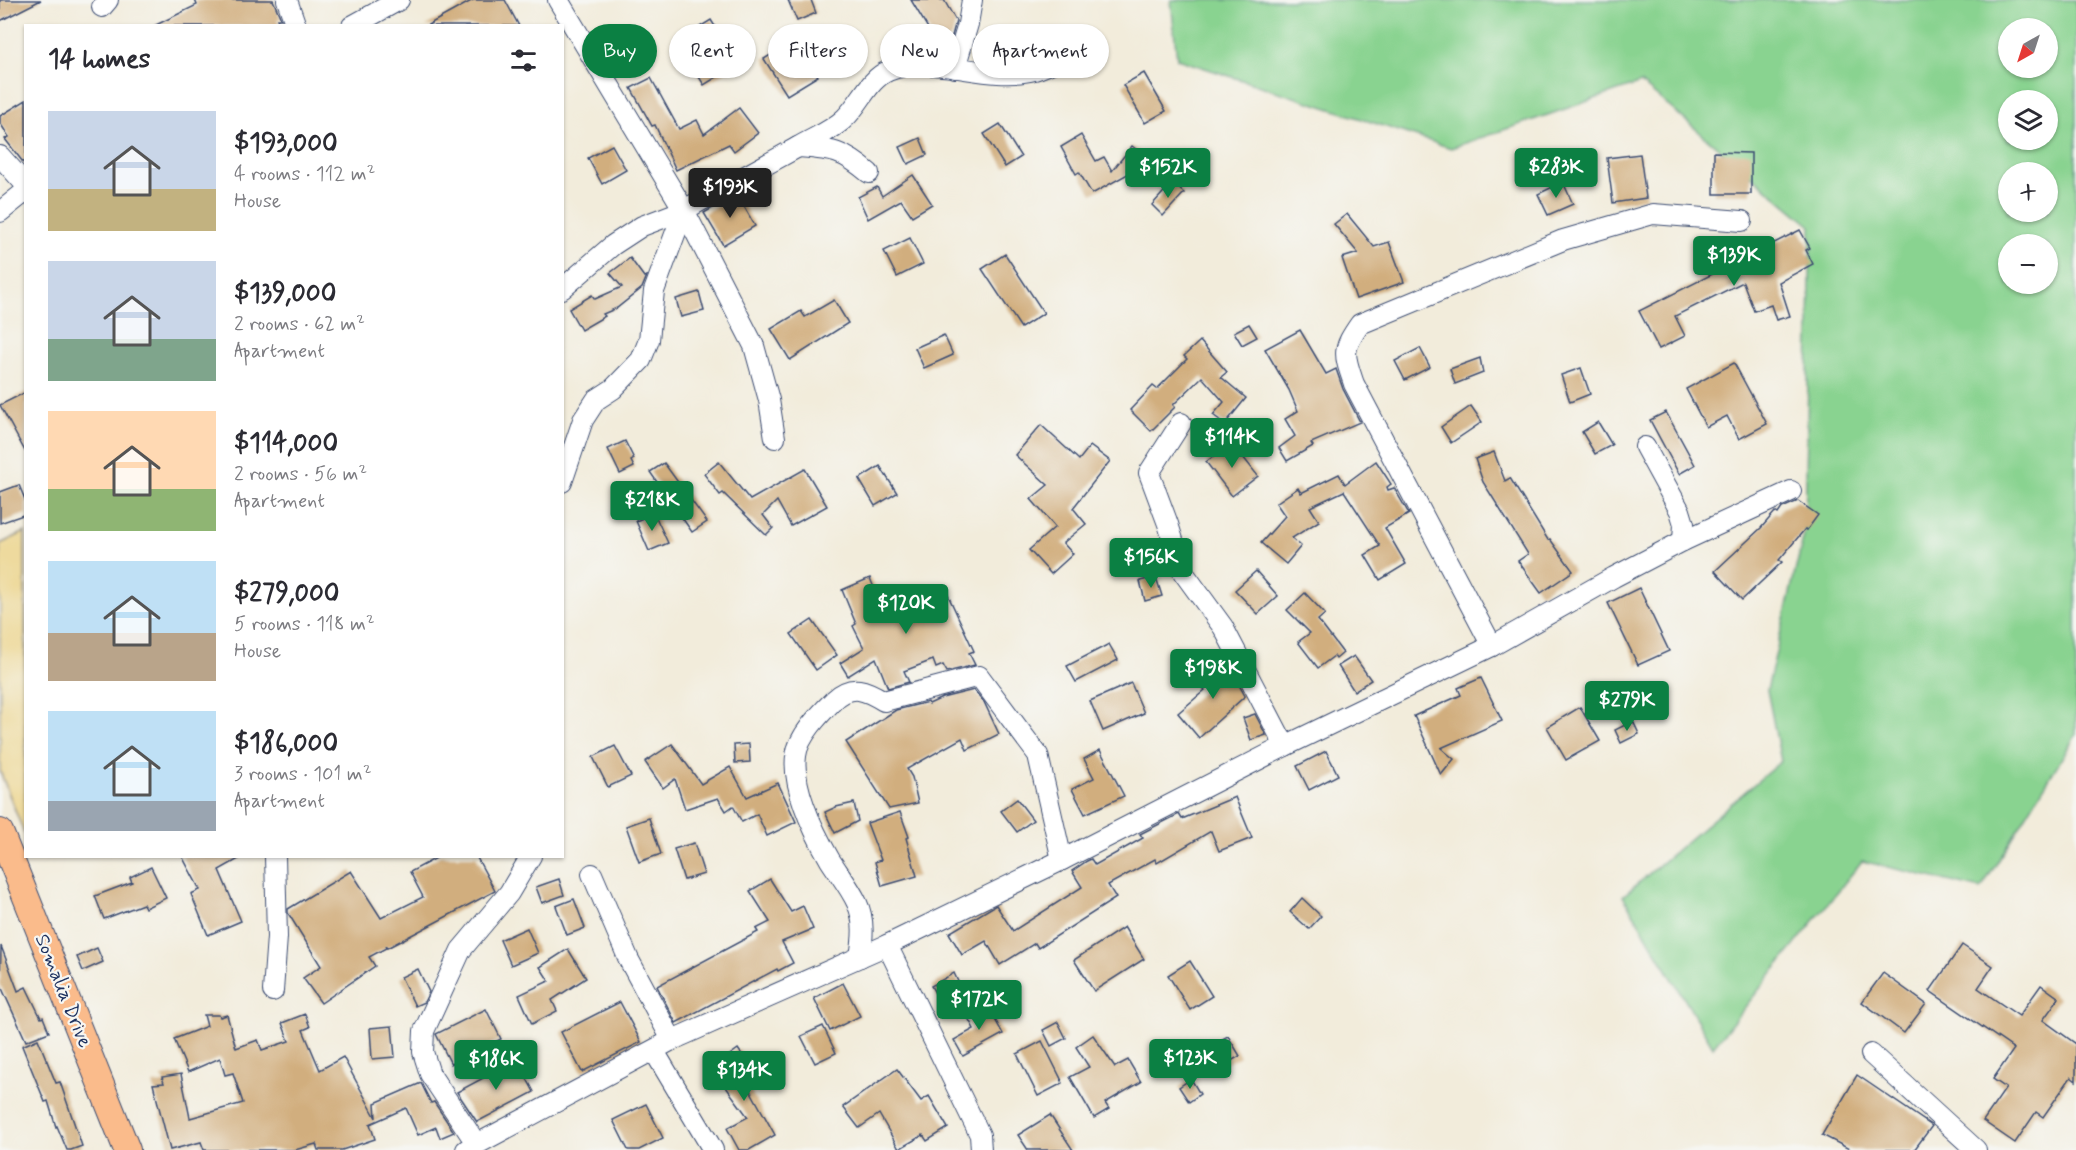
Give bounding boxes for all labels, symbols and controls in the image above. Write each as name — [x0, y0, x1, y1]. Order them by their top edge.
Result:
north arrow — [1998, 18, 2058, 78]
map controls — [1998, 18, 2058, 294]
chip: Buy — [582, 24, 657, 78]
chip: Rent — [669, 24, 756, 78]
chip: Filters — [768, 24, 868, 78]
chip: New — [880, 24, 960, 78]
chip: Apartment — [972, 24, 1109, 78]
text: 14 homes — [48, 43, 150, 77]
icon: filters — [507, 44, 540, 77]
button: layers — [1998, 90, 2058, 150]
text: $193,000 — [234, 127, 338, 161]
icon: home — [96, 135, 168, 207]
pin: $152K — [1126, 148, 1210, 199]
pin: $283K — [1514, 148, 1598, 199]
text: $152K — [1139, 154, 1197, 181]
text: $283K — [1529, 154, 1583, 181]
text: 4 rooms · 112 m² — [234, 161, 375, 188]
button: + — [1998, 162, 2058, 222]
pin: $193K — [688, 168, 772, 219]
text: $193K — [703, 174, 757, 201]
text: House — [234, 188, 281, 215]
button: − — [1998, 234, 2058, 294]
pin: $139K — [1692, 236, 1776, 287]
text: $139K — [1707, 242, 1761, 269]
text: $139,000 — [234, 277, 336, 311]
icon: home — [96, 285, 168, 357]
text: 2 rooms · 62 m² — [234, 311, 365, 338]
text: Apartment — [234, 338, 325, 365]
pin: $114K — [1190, 418, 1274, 469]
text: $114K — [1204, 424, 1260, 451]
text: $114,000 — [234, 427, 338, 461]
icon: home — [96, 435, 168, 507]
text: 2 rooms · 56 m² — [234, 461, 367, 488]
pin: $218K — [610, 481, 694, 532]
text: $218K — [624, 487, 680, 514]
text: Apartment — [234, 488, 325, 515]
pin: $156K — [1109, 538, 1193, 589]
text: $156K — [1124, 544, 1178, 571]
text: $279,000 — [234, 577, 339, 611]
pin: $120K — [864, 584, 948, 635]
icon: home — [96, 585, 168, 657]
text: $120K — [877, 590, 935, 617]
text: 5 rooms · 118 m² — [234, 611, 375, 638]
text: House — [234, 638, 281, 665]
pin: $198K — [1171, 649, 1255, 700]
text: $198K — [1184, 655, 1242, 682]
pin: $279K — [1585, 681, 1669, 732]
text: $279K — [1599, 687, 1655, 714]
text: $186,000 — [234, 727, 338, 761]
icon: home — [96, 735, 168, 807]
text: 3 rooms · 101 m² — [234, 761, 372, 788]
text: Apartment — [234, 788, 325, 815]
street label: Somalia Drive — [28, 930, 98, 1052]
pin: $172K — [937, 980, 1021, 1031]
text: $172K — [951, 986, 1007, 1013]
pin: $123K — [1148, 1039, 1232, 1090]
pin: $186K — [454, 1040, 538, 1091]
text: $123K — [1163, 1045, 1217, 1072]
text: $186K — [468, 1046, 524, 1073]
pin: $134K — [702, 1051, 786, 1102]
text: $134K — [716, 1057, 772, 1084]

